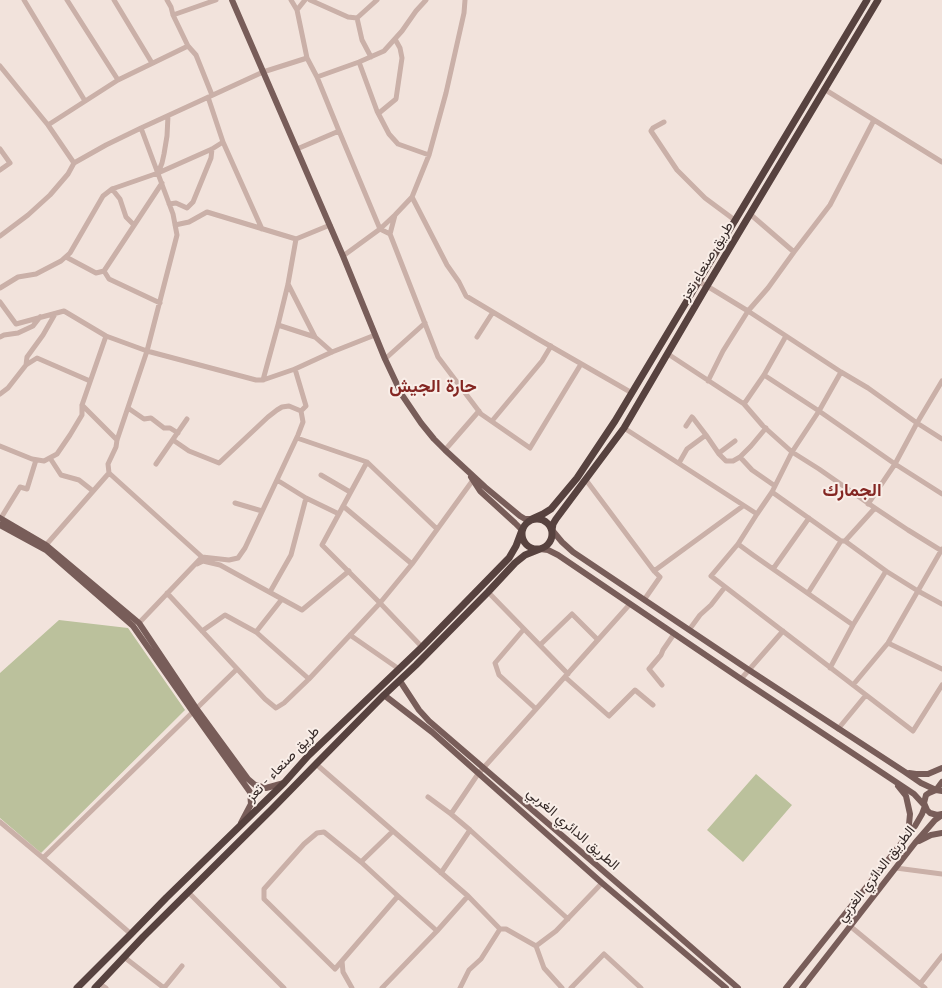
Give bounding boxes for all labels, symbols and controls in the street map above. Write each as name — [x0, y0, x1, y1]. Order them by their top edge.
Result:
street label: طريق صنعاء تعز — [677, 219, 737, 303]
district label: حارة الجيش — [389, 376, 477, 398]
district label: الجمارك — [822, 480, 882, 502]
street label: طريق صنعاء - تعز — [243, 723, 323, 805]
street label: الطريق الدائري الغربي — [523, 784, 623, 874]
street label: الطريق الدائري الغربي — [833, 823, 919, 925]

